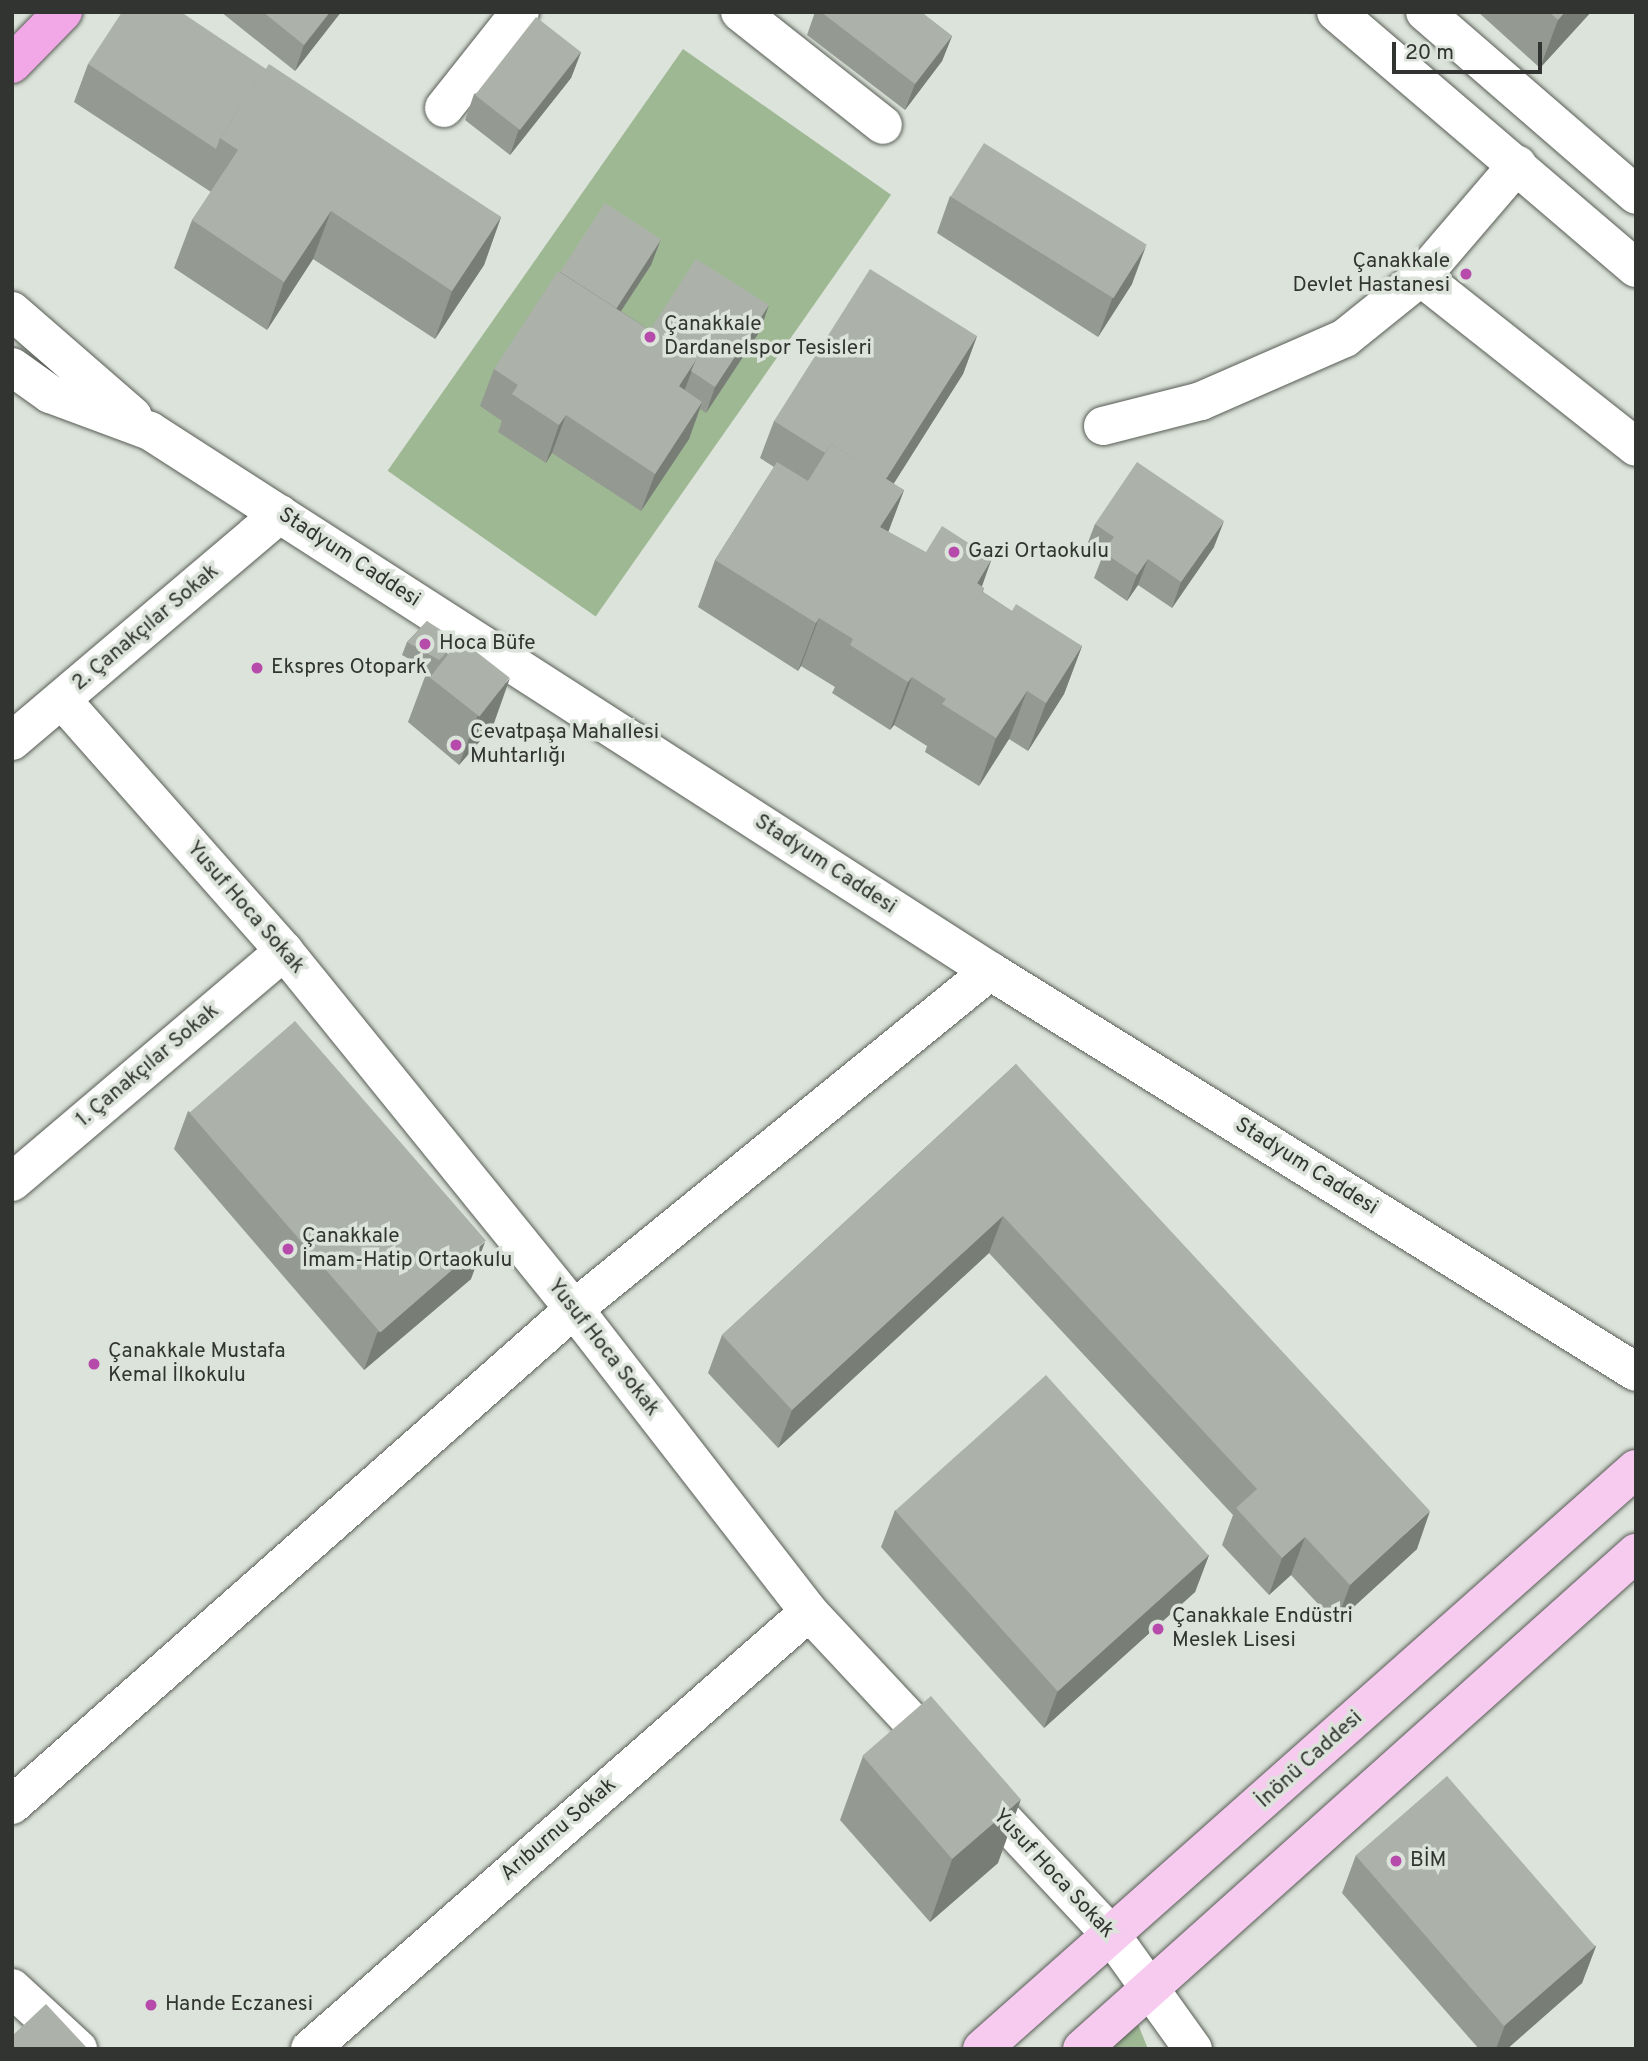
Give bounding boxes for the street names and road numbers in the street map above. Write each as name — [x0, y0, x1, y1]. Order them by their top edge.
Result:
street label: Stadyum Caddesi — [273, 503, 425, 613]
street label: 2. Çanakçılar Sokak — [68, 559, 224, 697]
street label: Stadyum Caddesi — [749, 810, 901, 920]
street label: Yusuf Hoca Sokak — [181, 837, 309, 979]
street label: 1. Çanakçılar Sokak — [72, 999, 224, 1133]
street label: Stadyum Caddesi — [1230, 1113, 1382, 1221]
street label: Yusuf Hoca Sokak — [542, 1274, 664, 1422]
street label: İnönü Caddesi — [1252, 1706, 1368, 1814]
street label: Arıburnu Sokak — [496, 1773, 622, 1887]
street label: Yusuf Hoca Sokak — [987, 1804, 1119, 1944]

